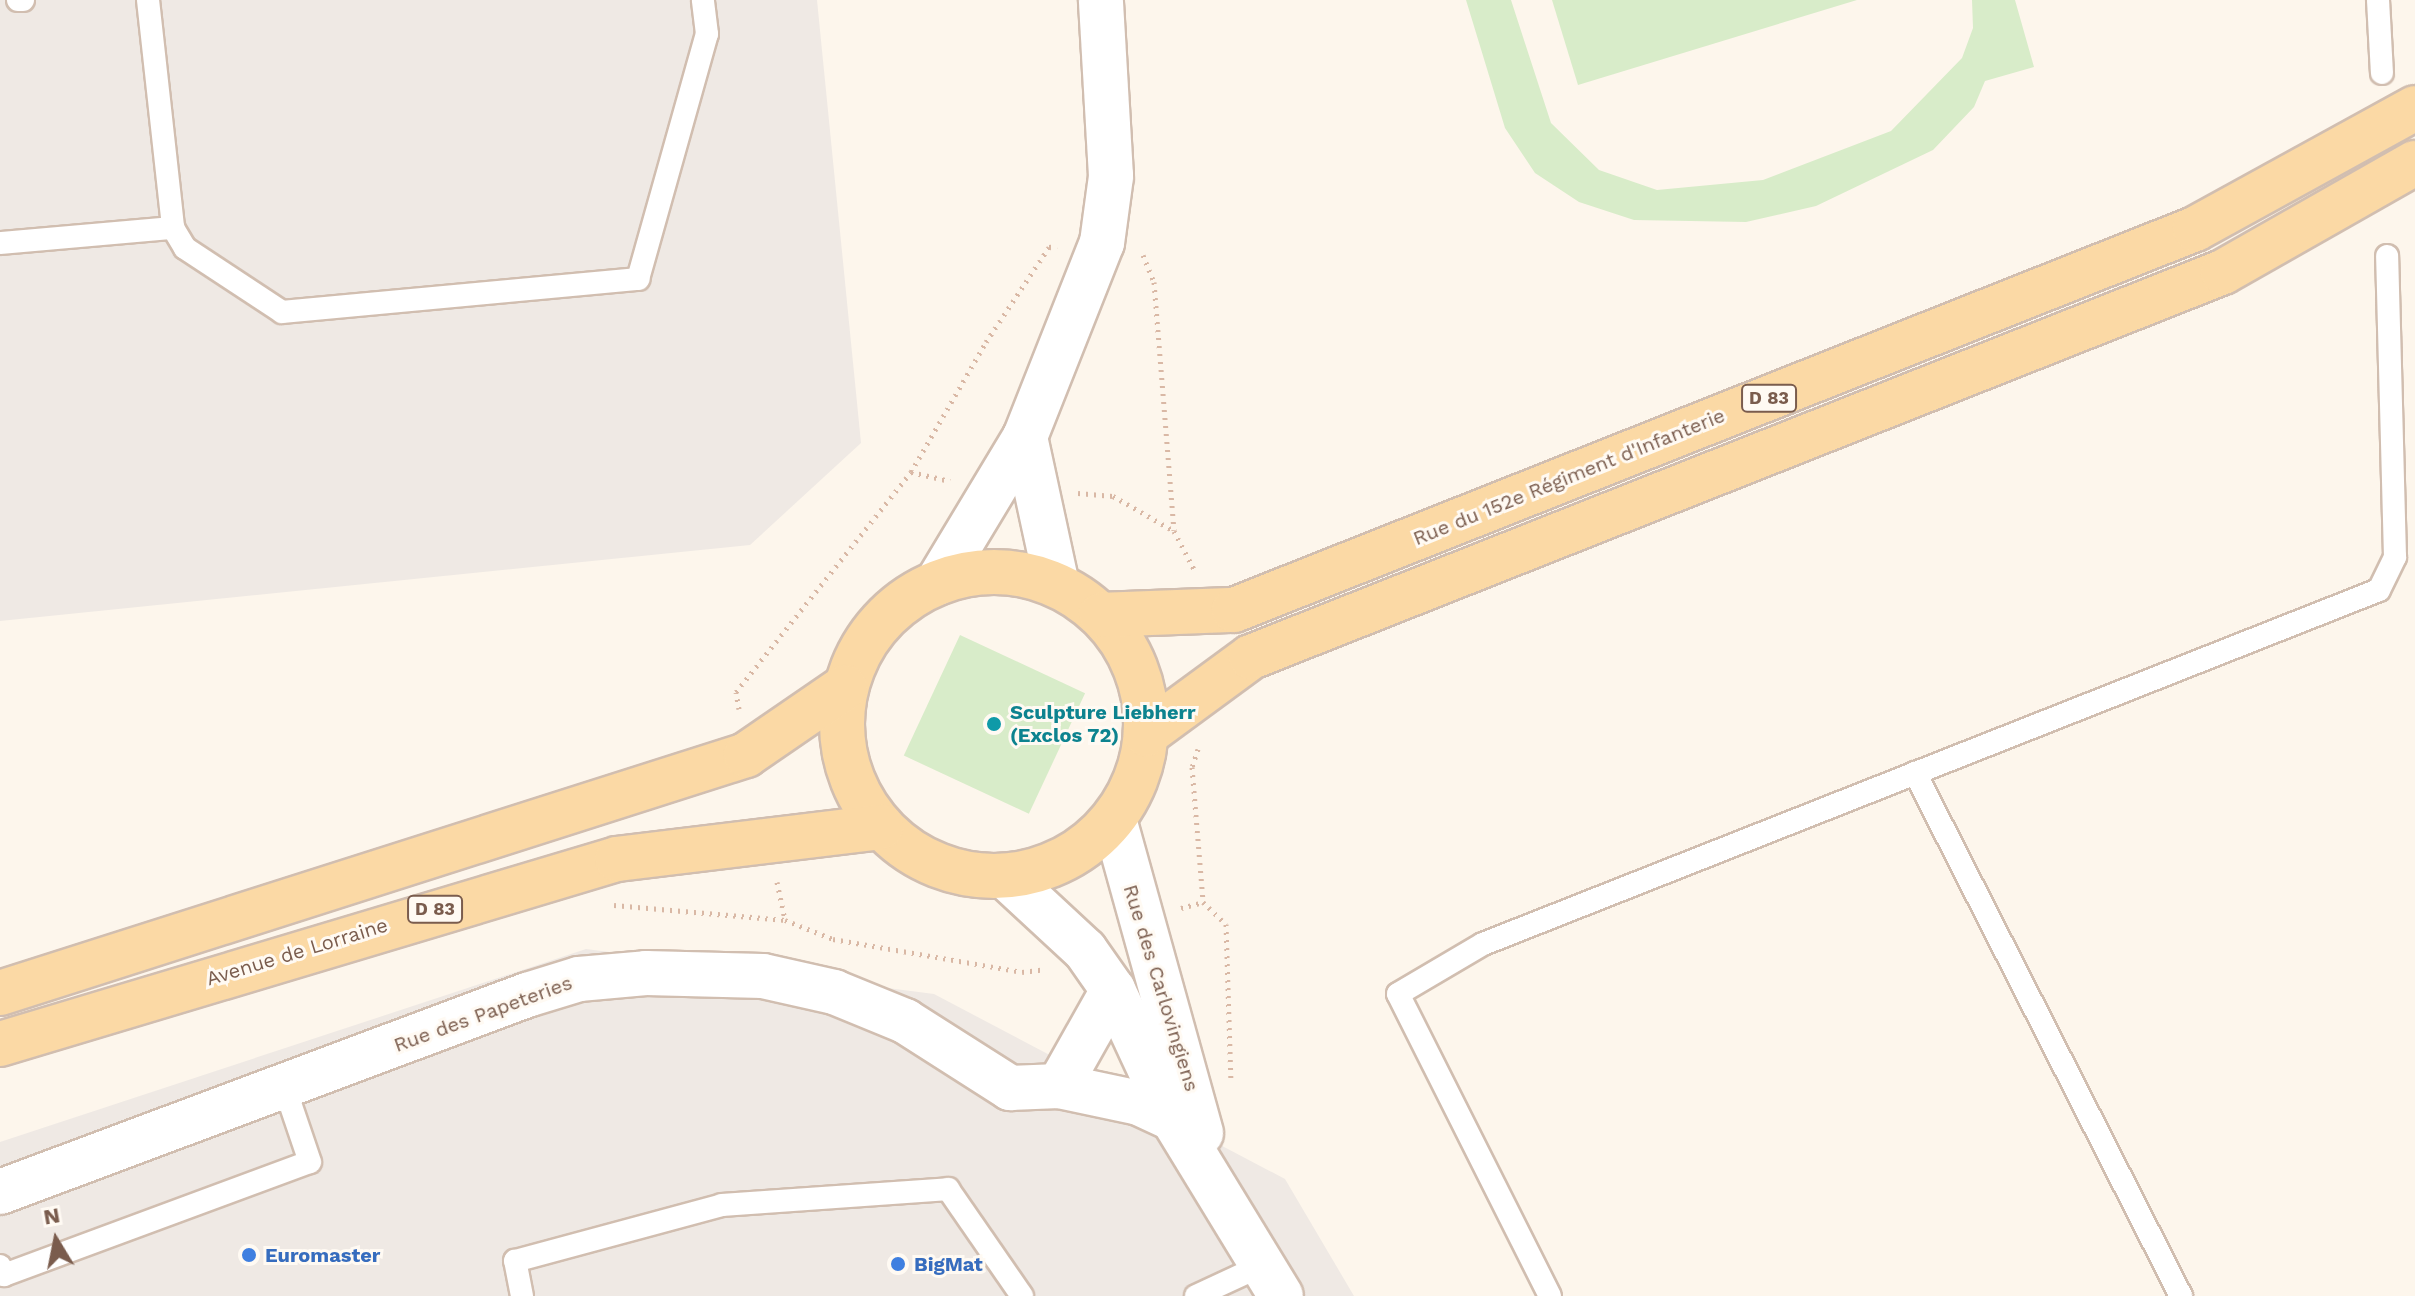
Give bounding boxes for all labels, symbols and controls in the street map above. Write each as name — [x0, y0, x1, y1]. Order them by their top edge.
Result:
road number: D 83 — [1741, 384, 1797, 412]
street label: Rue du 152e Régiment d'Infanterie — [1409, 403, 1729, 551]
place label: Sculpture Liebherr (Exclos 72) — [1010, 700, 1196, 747]
marker: Sculpture Liebherr (Exclos 72) — [985, 715, 1003, 733]
street label: Rue des Carlovingiens — [1118, 882, 1204, 1094]
road number: D 83 — [407, 895, 463, 923]
street label: Avenue de Lorraine — [203, 913, 391, 991]
street label: Rue des Papeteries — [391, 971, 575, 1057]
north arrow — [16, 1200, 96, 1280]
text: N — [42, 1202, 62, 1230]
place label: Euromaster — [265, 1243, 380, 1267]
marker: Euromaster — [240, 1246, 258, 1264]
place label: BigMat — [914, 1252, 983, 1276]
marker: BigMat — [889, 1255, 907, 1273]

